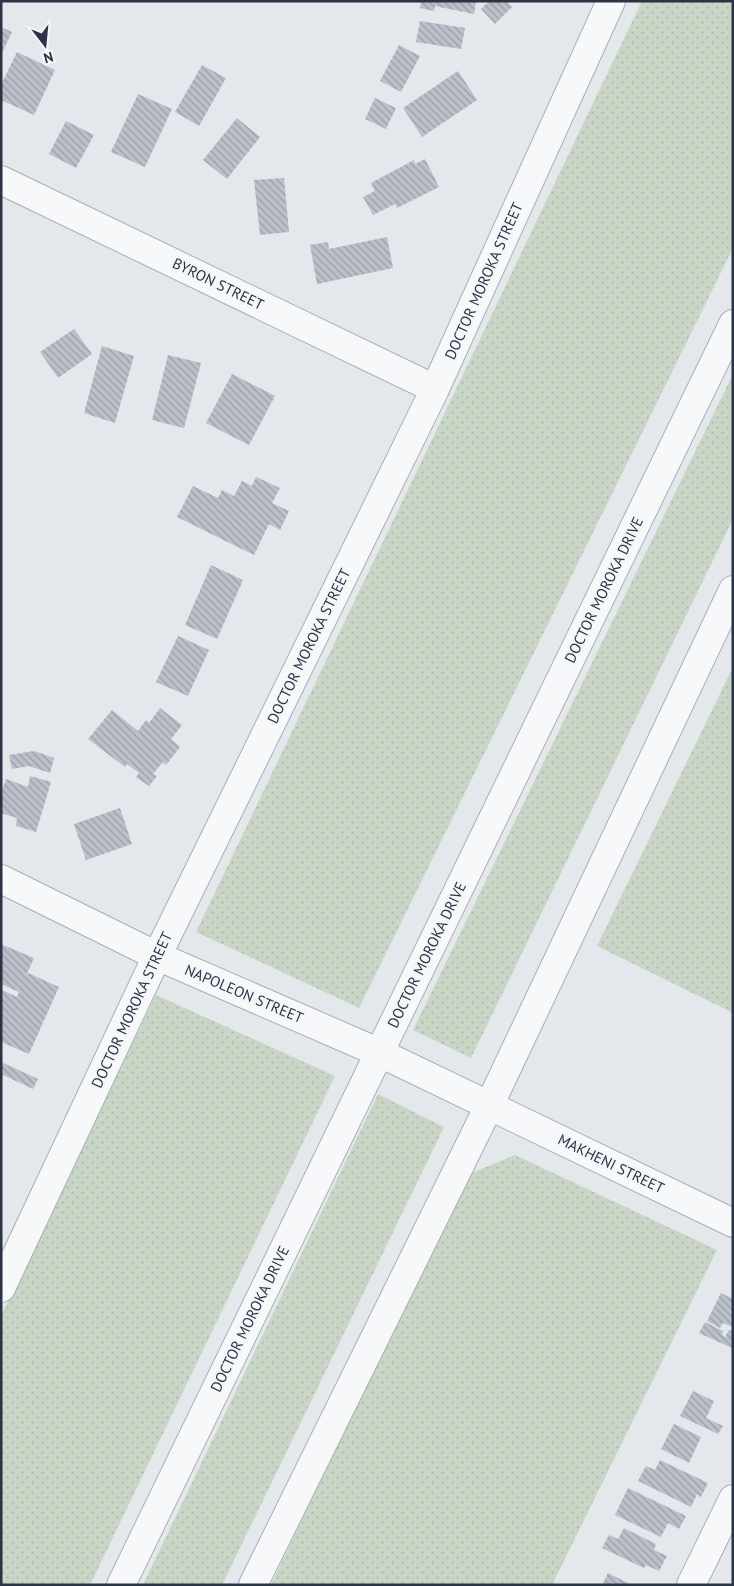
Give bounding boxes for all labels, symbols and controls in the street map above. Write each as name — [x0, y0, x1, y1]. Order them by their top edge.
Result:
north arrow — [20, 20, 70, 70]
text: N — [42, 48, 55, 67]
street label: DOCTOR MOROKA STREET — [440, 199, 527, 362]
street label: BYRON STREET — [169, 253, 268, 314]
street label: DOCTOR MOROKA DRIVE — [560, 514, 647, 666]
street label: DOCTOR MOROKA STREET — [263, 565, 355, 726]
street label: DOCTOR MOROKA DRIVE — [383, 879, 470, 1031]
street label: DOCTOR MOROKA STREET — [87, 928, 176, 1091]
street label: NAPOLEON STREET — [182, 960, 307, 1027]
street label: MAKHENI STREET — [555, 1130, 668, 1198]
street label: DOCTOR MOROKA DRIVE — [206, 1243, 293, 1395]

